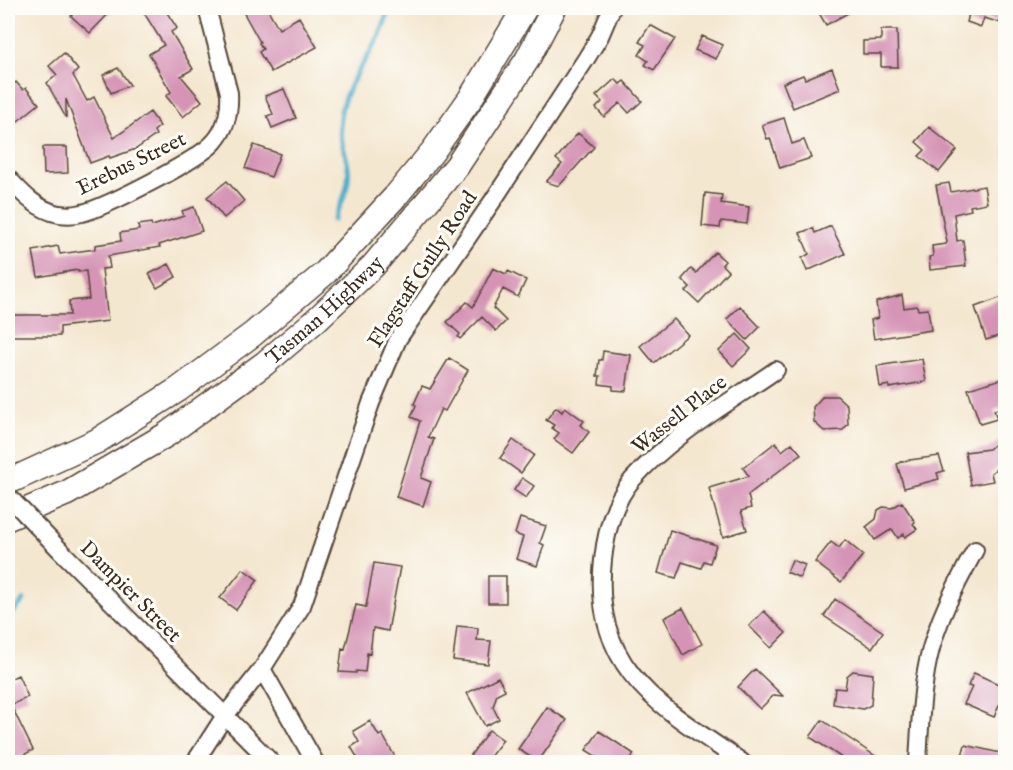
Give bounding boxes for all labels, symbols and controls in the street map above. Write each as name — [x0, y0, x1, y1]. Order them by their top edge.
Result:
street label: Erebus Street — [73, 126, 191, 202]
street label: Flagstaff Gully Road — [363, 186, 484, 353]
street label: Tasman Highway — [261, 250, 391, 372]
street label: Wassell Place — [627, 369, 733, 461]
street label: Dampier Street — [73, 535, 187, 649]

